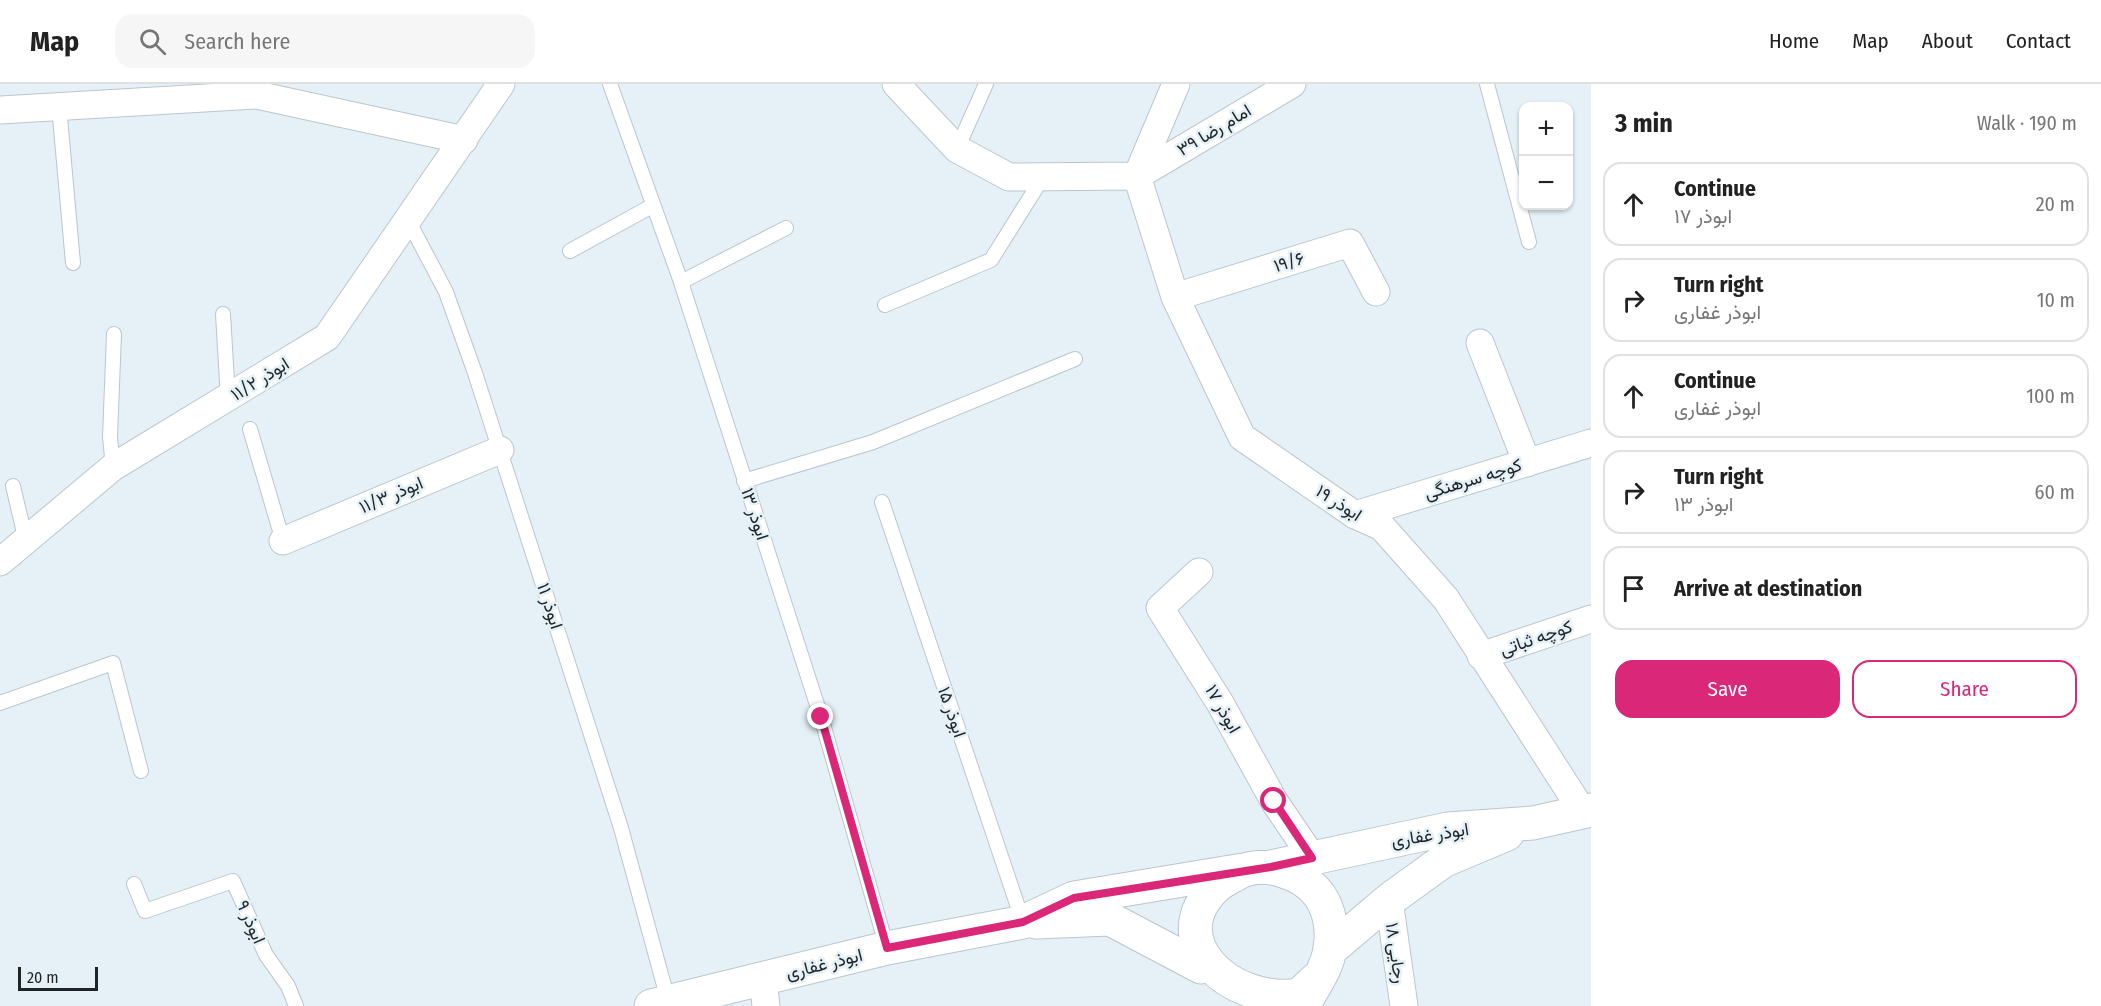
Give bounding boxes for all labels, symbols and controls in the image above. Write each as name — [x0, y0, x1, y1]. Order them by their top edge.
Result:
search box — [115, 14, 535, 68]
text: Map — [30, 25, 79, 58]
icon: search — [136, 25, 169, 58]
text: Search here — [184, 28, 290, 55]
text: Home — [1769, 28, 1819, 54]
text: Map — [1852, 28, 1889, 54]
text: About — [1922, 28, 1973, 54]
text: Contact — [2006, 28, 2071, 54]
street label: امام رضا ۳۹ — [1173, 99, 1256, 162]
map controls — [1519, 102, 1573, 210]
button: + — [1519, 102, 1573, 156]
text: 3 min — [1615, 108, 1673, 139]
text: Walk · 190 m — [1977, 111, 2077, 135]
button: − — [1519, 156, 1573, 210]
text: Continue — [1674, 175, 1756, 202]
icon: ahead — [1617, 188, 1650, 221]
text: 20 m — [2036, 192, 2075, 216]
text: ابوذر ۱۷ — [1674, 204, 1732, 228]
street label: ۱۹/۶ — [1271, 247, 1307, 277]
text: Turn right — [1674, 271, 1763, 298]
icon: right — [1617, 284, 1650, 317]
text: 10 m — [2037, 288, 2075, 312]
text: ابوذر غفاری — [1674, 300, 1761, 324]
street label: ابوذر ۱۱/۲ — [227, 353, 293, 405]
text: Continue — [1674, 367, 1756, 394]
icon: ahead — [1617, 380, 1650, 413]
text: 100 m — [2026, 384, 2075, 408]
text: ابوذر غفاری — [1674, 396, 1761, 420]
street label: کوچه سرهنگی — [1422, 454, 1525, 505]
text: Turn right — [1674, 463, 1763, 490]
street label: ابوذر ۱۱/۳ — [356, 472, 426, 518]
icon: right — [1617, 476, 1650, 509]
street label: ابوذر ۱۹ — [1312, 480, 1366, 526]
text: 60 m — [2035, 480, 2075, 504]
street label: ابوذر ۱۳ — [736, 485, 774, 543]
text: ابوذر ۱۳ — [1674, 492, 1734, 516]
icon: arrive — [1617, 572, 1650, 605]
text: Arrive at destination — [1674, 575, 1862, 602]
street label: ابوذر ۱۱ — [532, 580, 568, 632]
street label: کوچه ثباتی — [1497, 615, 1576, 662]
button: Save — [1615, 660, 1840, 718]
button: Share — [1852, 660, 2077, 718]
street label: ابوذر ۱۷ — [1200, 681, 1246, 737]
street label: ابوذر ۱۵ — [933, 684, 971, 740]
route end — [807, 703, 833, 729]
route start — [1260, 787, 1286, 813]
street label: ابوذر غفاری — [1390, 818, 1470, 852]
street label: ابوذر ۹ — [232, 897, 270, 947]
street label: رجایی ۱۸ — [1381, 921, 1411, 985]
street label: ابوذر غفاری — [783, 944, 865, 984]
scale bar — [18, 964, 98, 992]
text: 20 m — [27, 968, 58, 987]

